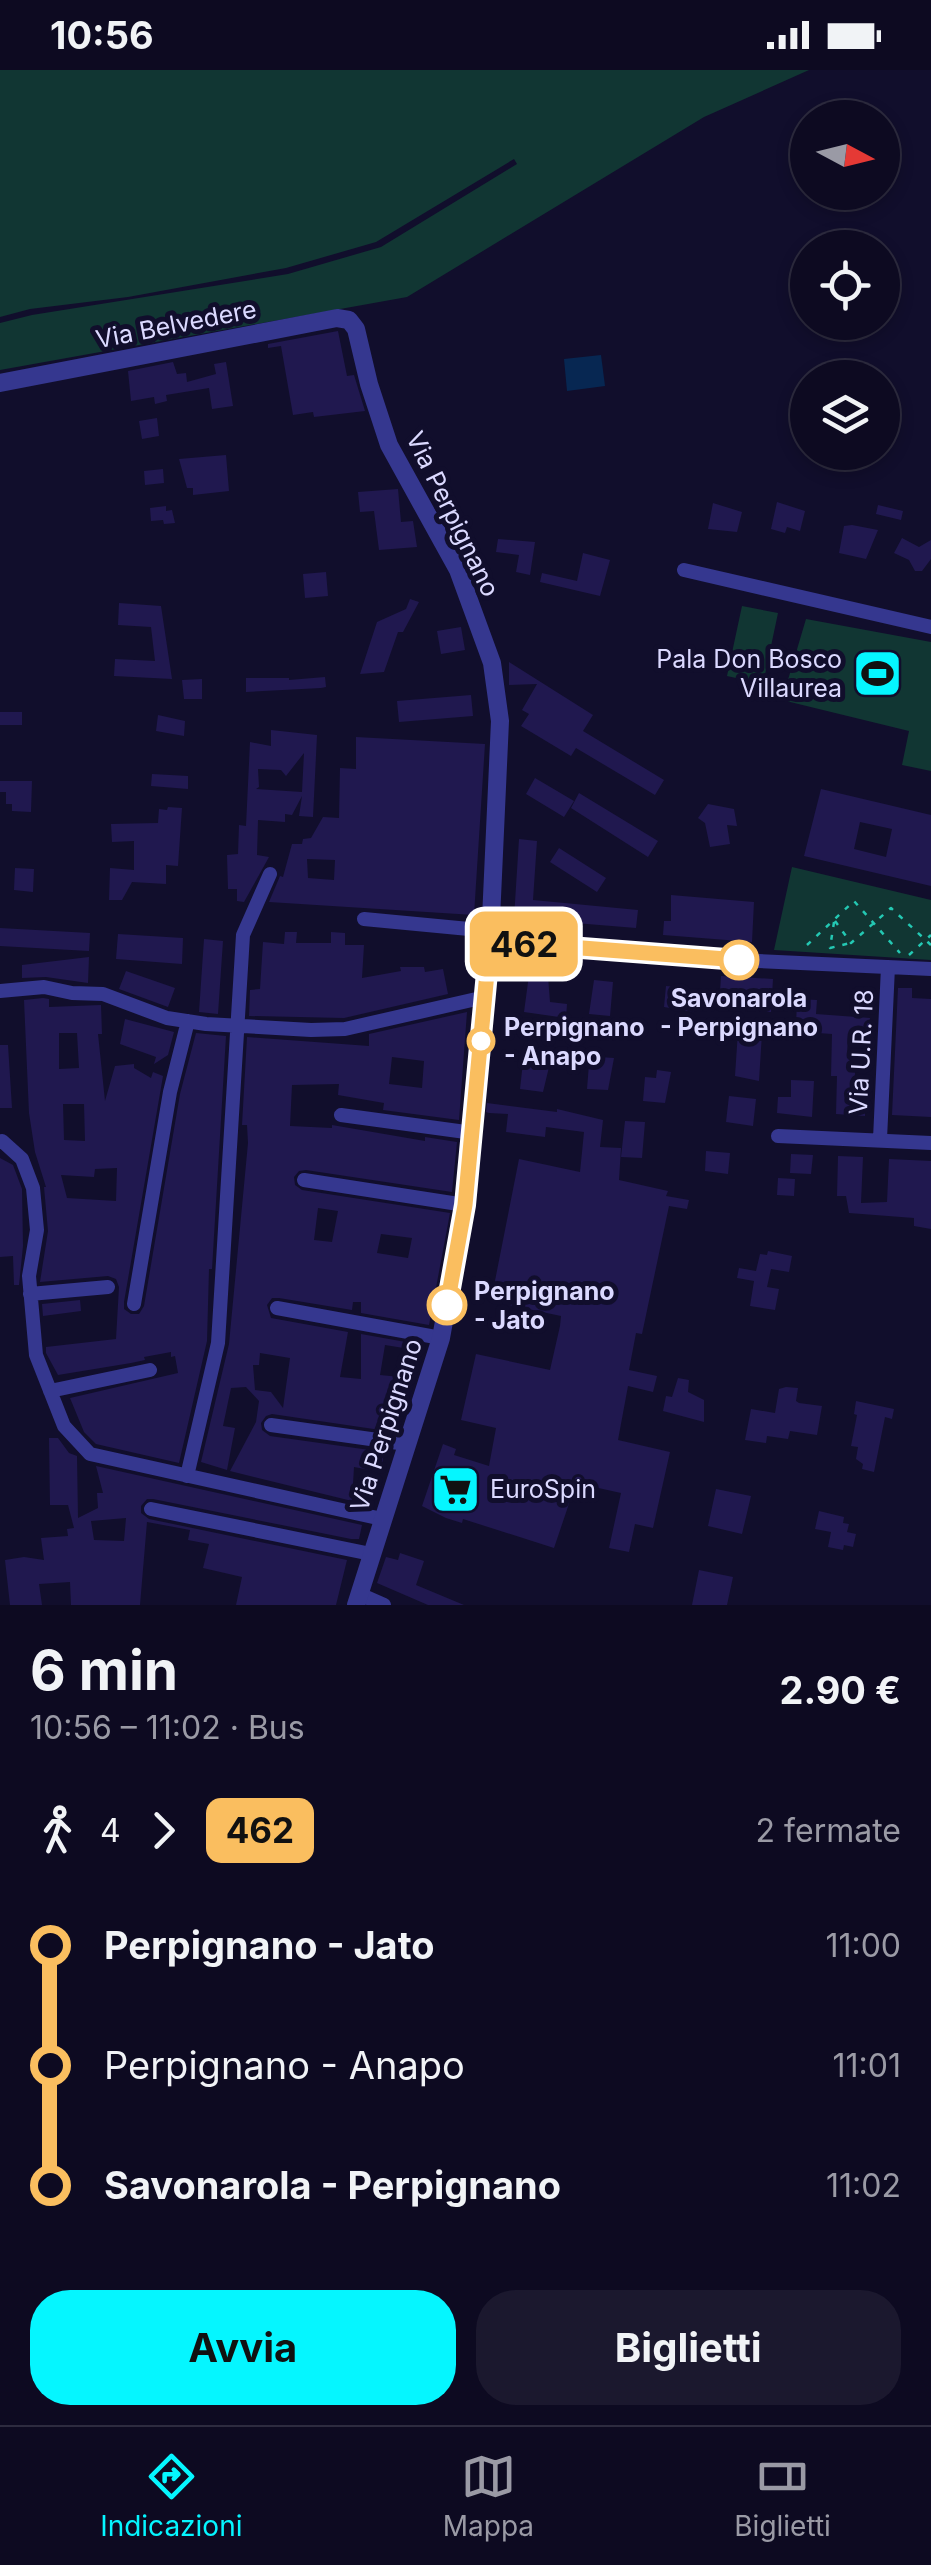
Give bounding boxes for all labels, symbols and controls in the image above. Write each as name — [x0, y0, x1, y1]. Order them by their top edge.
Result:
text: 10:56 — [50, 12, 154, 58]
north arrow — [790, 100, 900, 210]
map controls — [790, 100, 900, 470]
button: locate — [790, 230, 900, 340]
street label: Via Belvedere — [93, 294, 259, 354]
button: layers — [790, 360, 900, 470]
street label: Via Perpignano — [400, 427, 506, 601]
place label: Pala Don Bosco Villaurea — [656, 644, 842, 703]
sports icon: Pala Don Bosco Villaurea — [851, 647, 903, 699]
line badge: 462 — [466, 912, 582, 976]
text: 462 — [490, 923, 558, 965]
marker: Savonarola - Perpignano — [720, 941, 758, 979]
place label: Savonarola - Perpignano — [660, 983, 818, 1042]
street label: Via U.R. 18 — [843, 989, 879, 1115]
place label: Perpignano - Anapo — [504, 1012, 645, 1071]
marker: Perpignano - Anapo — [468, 1028, 494, 1054]
place label: Perpignano - Jato — [474, 1276, 615, 1335]
marker: Perpignano - Jato — [428, 1286, 466, 1324]
street label: Via Perpignano — [344, 1335, 428, 1515]
supermarket icon: EuroSpin — [429, 1463, 481, 1515]
place label: EuroSpin — [490, 1474, 596, 1504]
text: 6 min — [30, 1637, 178, 1703]
text: 2.90 € — [780, 1667, 901, 1713]
text: 10:56 – 11:02 · Bus — [30, 1708, 305, 1747]
icon: walk — [30, 1803, 85, 1858]
icon: forward — [136, 1803, 191, 1858]
text: 462 — [226, 1809, 294, 1851]
text: 4 — [100, 1811, 121, 1850]
text: 2 fermate — [756, 1811, 901, 1850]
text: Perpignano - Jato — [104, 1922, 435, 1968]
text: 11:00 — [825, 1926, 901, 1965]
text: Perpignano - Anapo — [104, 2042, 465, 2088]
text: 11:01 — [833, 2046, 901, 2085]
text: Savonarola - Perpignano — [104, 2162, 561, 2208]
text: 11:02 — [826, 2166, 901, 2205]
button: Avvia — [30, 2290, 456, 2405]
button: Biglietti — [476, 2290, 901, 2405]
tab: Indicazioni — [100, 2449, 242, 2543]
tab: Mappa — [443, 2449, 534, 2543]
tab: Biglietti — [734, 2449, 831, 2543]

